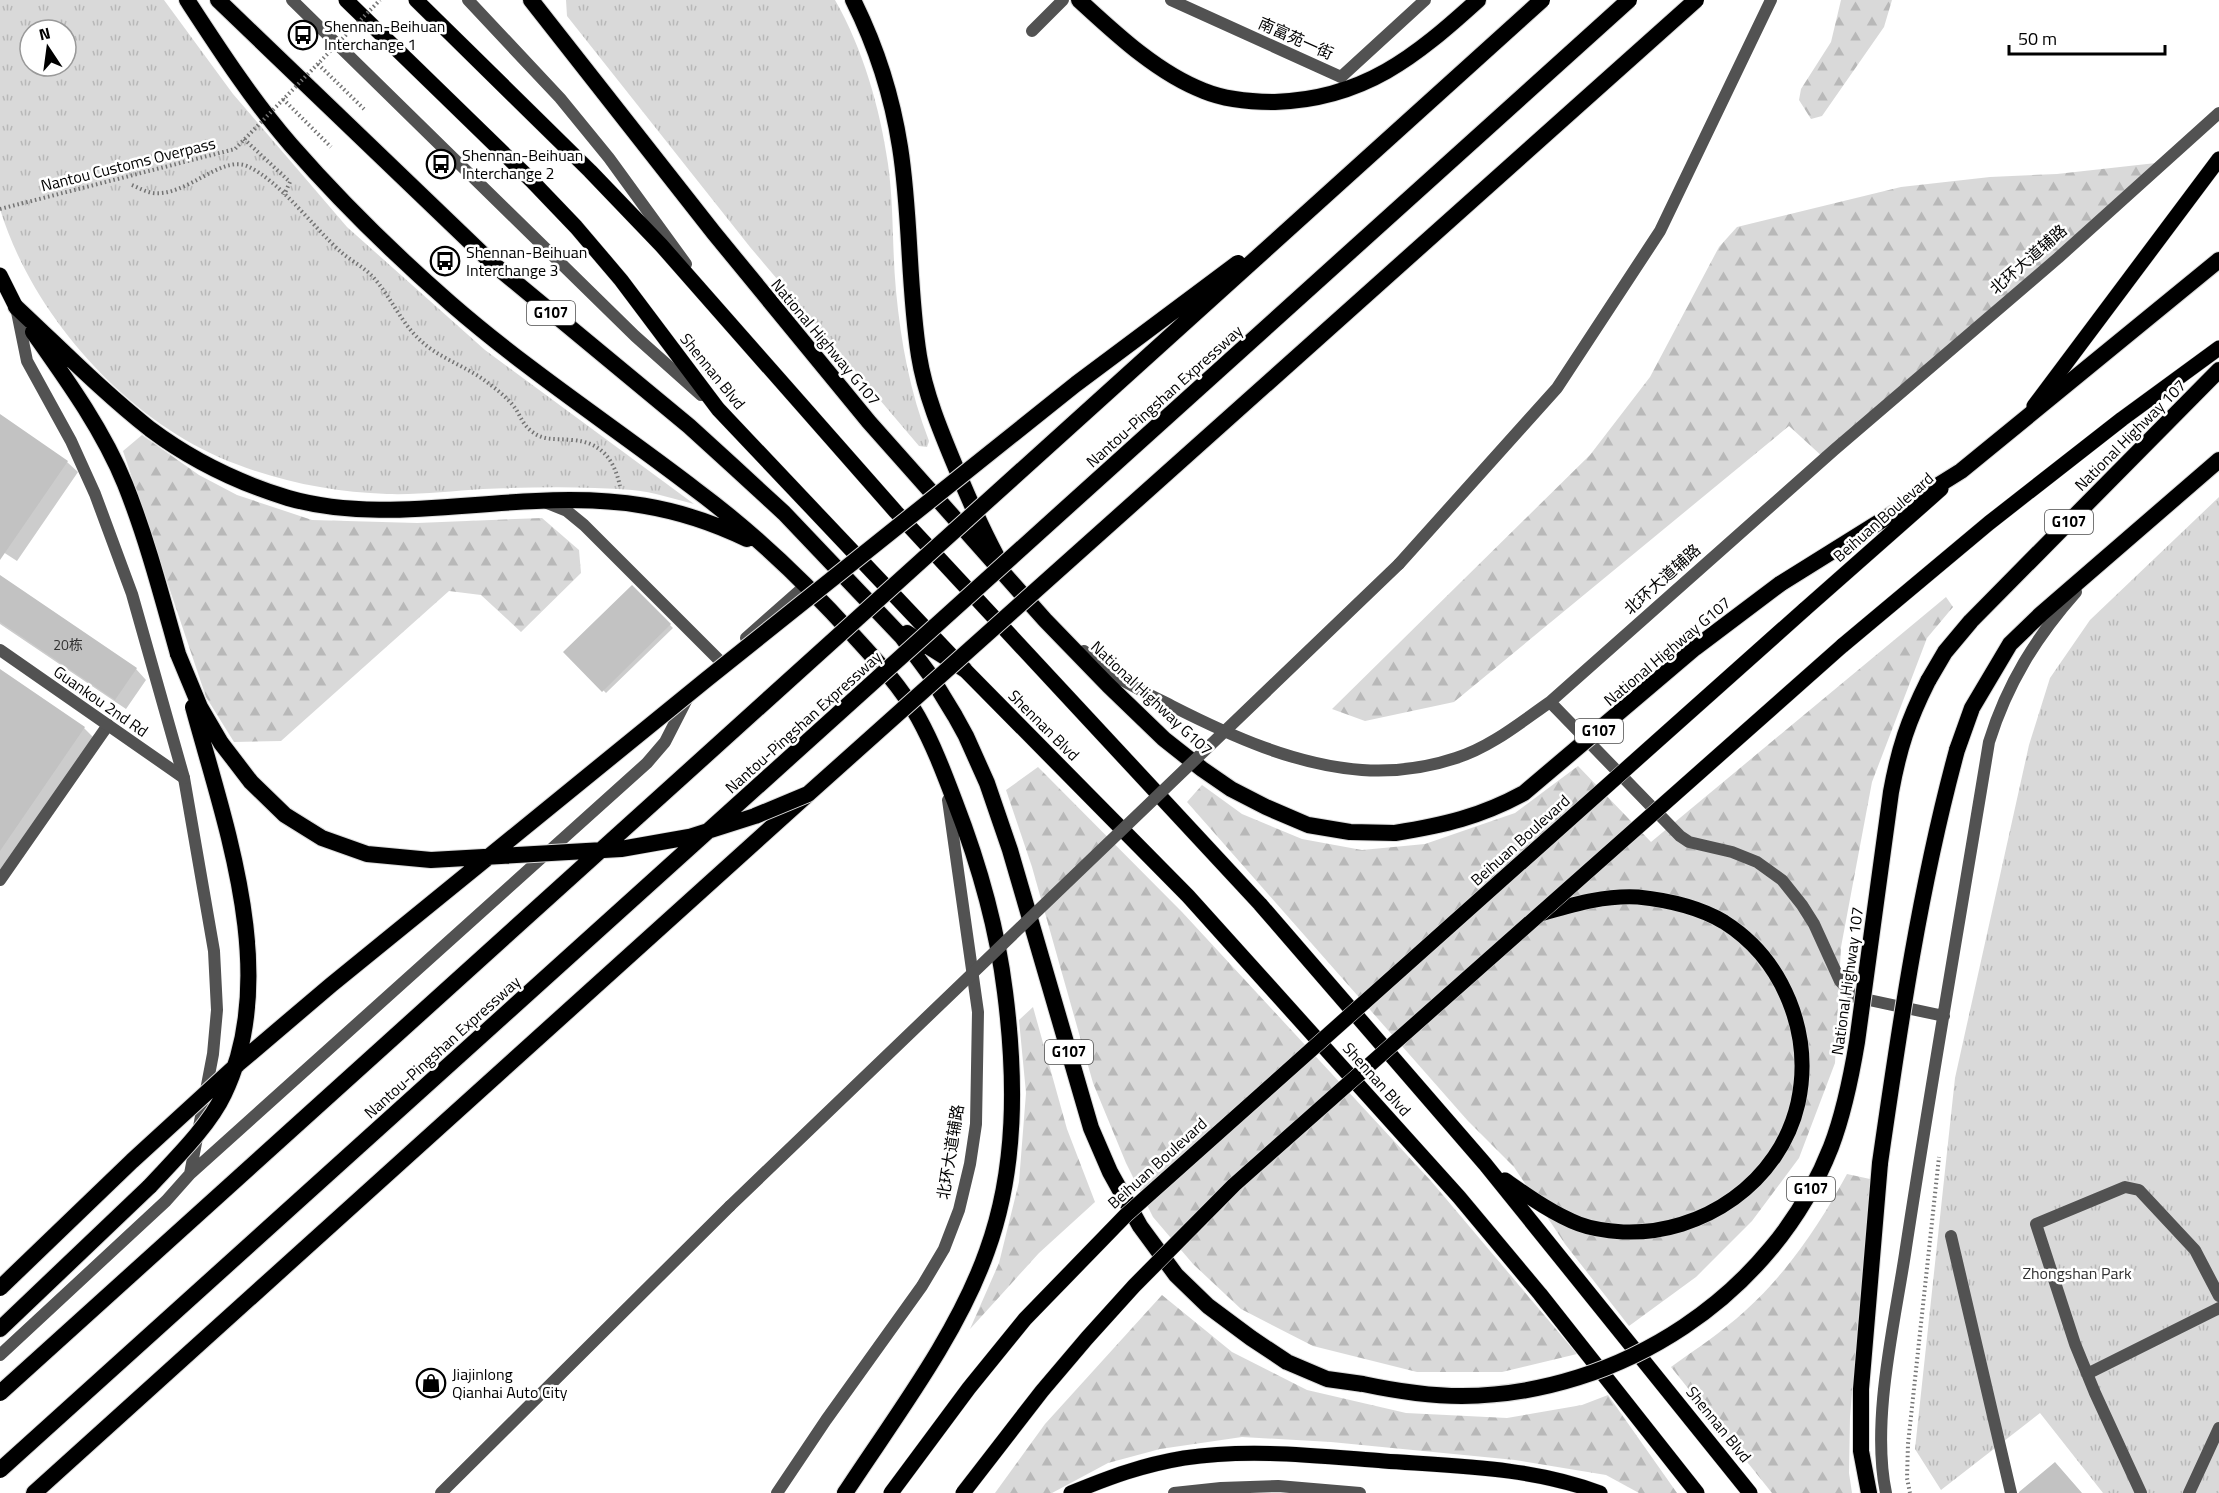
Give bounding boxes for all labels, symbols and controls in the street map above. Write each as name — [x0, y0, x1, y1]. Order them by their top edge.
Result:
street label: 南富苑一街 — [1255, 11, 1337, 65]
place label: Shennan-Beihuan Interchange 1 — [324, 14, 445, 56]
north arrow — [18, 18, 78, 78]
scale bar — [2009, 18, 2165, 56]
bus stop icon: Shennan-Beihuan Interchange 1 — [287, 19, 319, 51]
text: N — [37, 20, 53, 46]
text: 50 m — [2018, 25, 2057, 52]
street label: Nantou Customs Overpass — [38, 131, 218, 197]
place label: Shennan-Beihuan Interchange 2 — [462, 143, 583, 185]
bus stop icon: Shennan-Beihuan Interchange 2 — [425, 148, 457, 180]
street label: 北环大道辅路 — [1984, 218, 2072, 300]
place label: Shennan-Beihuan Interchange 3 — [466, 240, 587, 282]
bus stop icon: Shennan-Beihuan Interchange 3 — [429, 245, 461, 277]
street label: National Highway G107 — [766, 273, 886, 411]
road number: G107 — [527, 301, 575, 325]
street label: Nantou-Pingshan Expressway — [1080, 319, 1248, 473]
street label: Shennan Blvd — [675, 328, 751, 414]
street label: National Highway 107 — [2069, 374, 2191, 496]
street label: Beihuan Boulevard — [1827, 466, 1939, 568]
road number: G107 — [2045, 510, 2093, 534]
street label: 北环大道辅路 — [1618, 538, 1706, 620]
street label: National Highway G107 — [1598, 591, 1736, 711]
house number: 20栋 — [53, 634, 83, 655]
street label: National Highway G107 — [1086, 635, 1218, 761]
street label: Nantou-Pingshan Expressway — [719, 645, 887, 799]
street label: Guankou 2nd Rd — [49, 659, 153, 743]
street label: Shennan Blvd — [1003, 684, 1085, 766]
road number: G107 — [1575, 719, 1623, 743]
street label: Beihuan Boulevard — [1465, 789, 1575, 891]
street label: National Highway 107 — [1825, 905, 1869, 1057]
street label: Nantou-Pingshan Expressway — [358, 970, 526, 1124]
street label: Shennan Blvd — [1337, 1037, 1417, 1121]
road number: G107 — [1045, 1040, 1093, 1064]
street label: 北环大道辅路 — [931, 1103, 969, 1201]
street label: Beihuan Boulevard — [1102, 1112, 1212, 1214]
road number: G107 — [1787, 1177, 1835, 1201]
park label: Zhongshan Park — [2022, 1261, 2132, 1285]
place label: Jiajinlong Qianhai Auto City — [452, 1362, 568, 1404]
shop icon: Jiajinlong Qianhai Auto City — [415, 1367, 447, 1399]
street label: Shennan Blvd — [1681, 1381, 1757, 1467]

